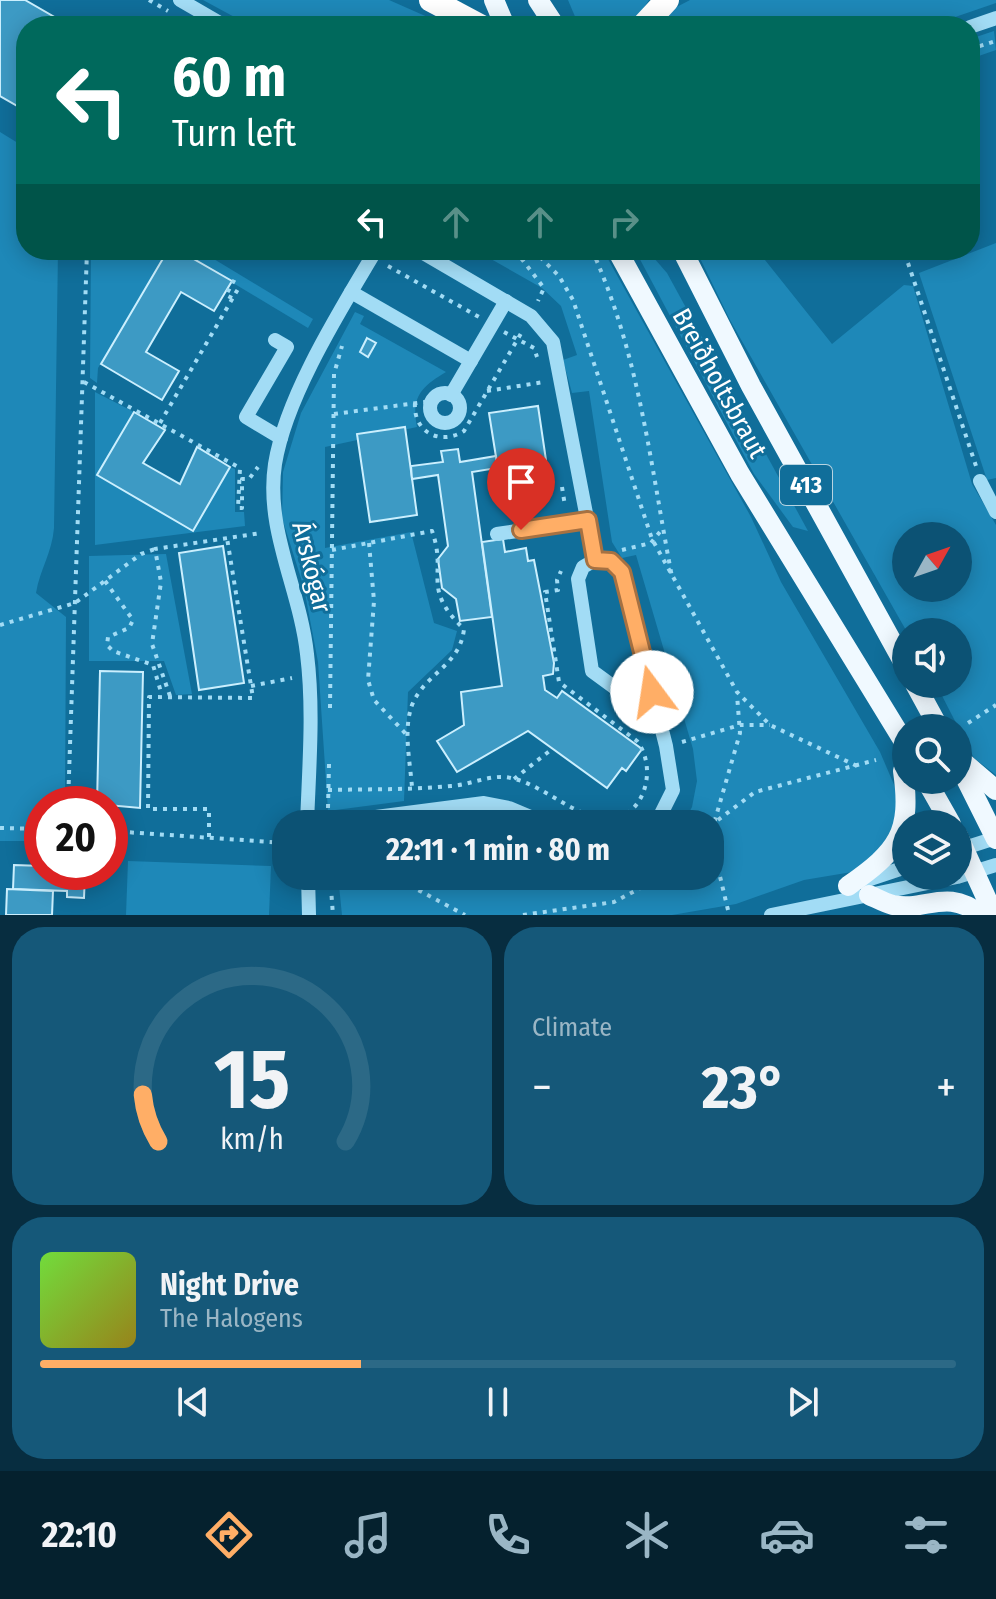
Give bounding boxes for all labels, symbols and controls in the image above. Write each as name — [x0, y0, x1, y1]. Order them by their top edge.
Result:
text: 60 m — [172, 44, 286, 111]
icon: left — [40, 48, 144, 152]
text: Turn left — [172, 112, 296, 156]
icon: left — [350, 200, 394, 244]
icon: ahead — [434, 200, 478, 244]
icon: ahead — [518, 200, 562, 244]
icon: right — [602, 200, 646, 244]
street label: Breiðholtsbraut — [666, 303, 774, 464]
pin — [487, 448, 555, 530]
icon: arrive — [499, 460, 543, 504]
road number: 413 — [780, 465, 832, 505]
street label: Árskógar — [285, 518, 338, 616]
north arrow — [892, 522, 972, 602]
map controls — [892, 522, 972, 890]
button: sound — [892, 618, 972, 698]
position arrow — [610, 650, 694, 734]
button: search — [892, 714, 972, 794]
speed limit sign: 20 — [24, 786, 128, 890]
button: layers — [892, 810, 972, 890]
text: 22:11 · 1 min · 80 m — [386, 832, 610, 868]
text: Climate — [532, 1012, 612, 1043]
text: 15 — [214, 1030, 290, 1130]
text: 23° — [702, 1052, 786, 1124]
text: − — [532, 1061, 552, 1114]
text: + — [936, 1061, 956, 1114]
text: km/h — [220, 1122, 284, 1157]
text: Night Drive — [160, 1267, 299, 1303]
text: The Halogens — [160, 1303, 303, 1334]
icon: previous — [171, 1380, 215, 1424]
icon: pause — [476, 1380, 520, 1424]
icon: next — [781, 1380, 825, 1424]
icon: directions — [201, 1507, 257, 1563]
icon: music — [340, 1507, 396, 1563]
icon: phone — [480, 1507, 536, 1563]
icon: climate — [619, 1507, 675, 1563]
icon: car — [759, 1507, 815, 1563]
icon: filters — [898, 1507, 954, 1563]
text: 22:10 — [42, 1513, 117, 1557]

